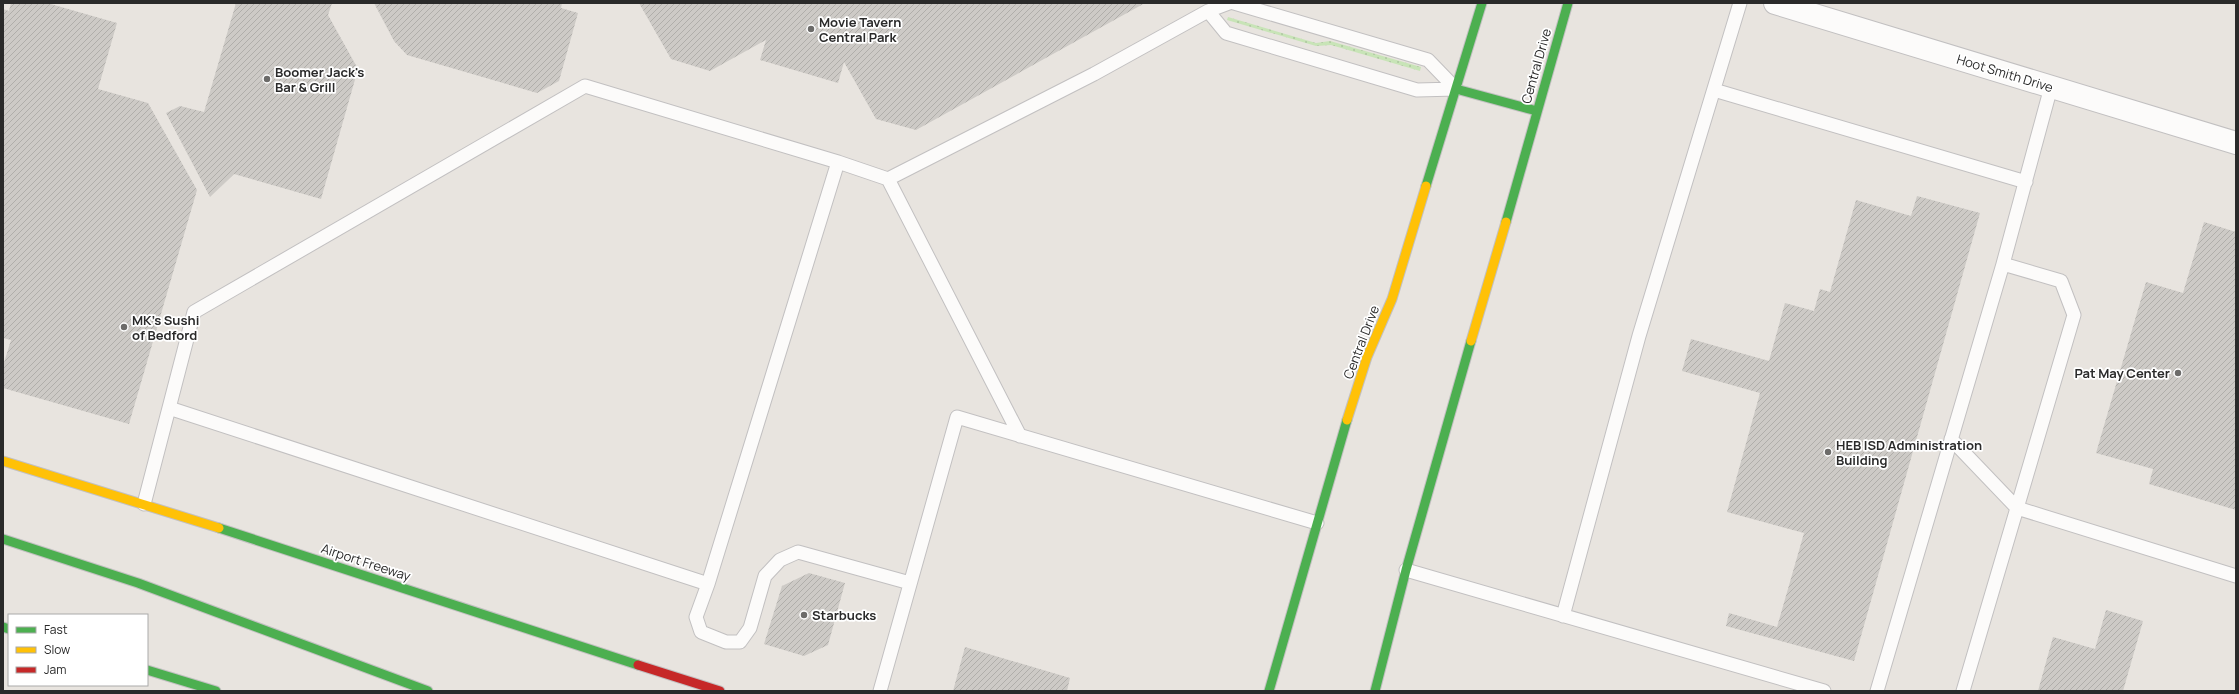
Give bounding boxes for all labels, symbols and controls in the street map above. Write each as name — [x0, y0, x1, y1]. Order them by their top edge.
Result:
place label: Movie Tavern Central Park — [819, 13, 901, 46]
marker: Movie Tavern Central Park — [806, 24, 816, 34]
street label: Central Drive — [1517, 26, 1555, 106]
street label: Hoot Smith Drive — [1955, 50, 2056, 96]
place label: Boomer Jack's Bar & Grill — [275, 63, 364, 96]
marker: Boomer Jack's Bar & Grill — [262, 74, 272, 84]
street label: Central Drive — [1339, 302, 1383, 381]
place label: MK's Sushi of Bedford — [132, 311, 199, 344]
marker: MK's Sushi of Bedford — [119, 322, 129, 332]
place label: Pat May Center — [2074, 364, 2170, 382]
marker: Pat May Center — [2173, 368, 2183, 378]
place label: HEB ISD Administration Building — [1836, 436, 1982, 469]
marker: HEB ISD Administration Building — [1823, 447, 1833, 457]
street label: Airport Freeway — [319, 539, 413, 585]
place label: Starbucks — [812, 606, 876, 624]
marker: Starbucks — [799, 610, 809, 620]
legend — [8, 614, 148, 686]
text: Fast — [44, 621, 68, 638]
text: Slow — [44, 641, 70, 658]
text: Jam — [44, 661, 66, 678]

